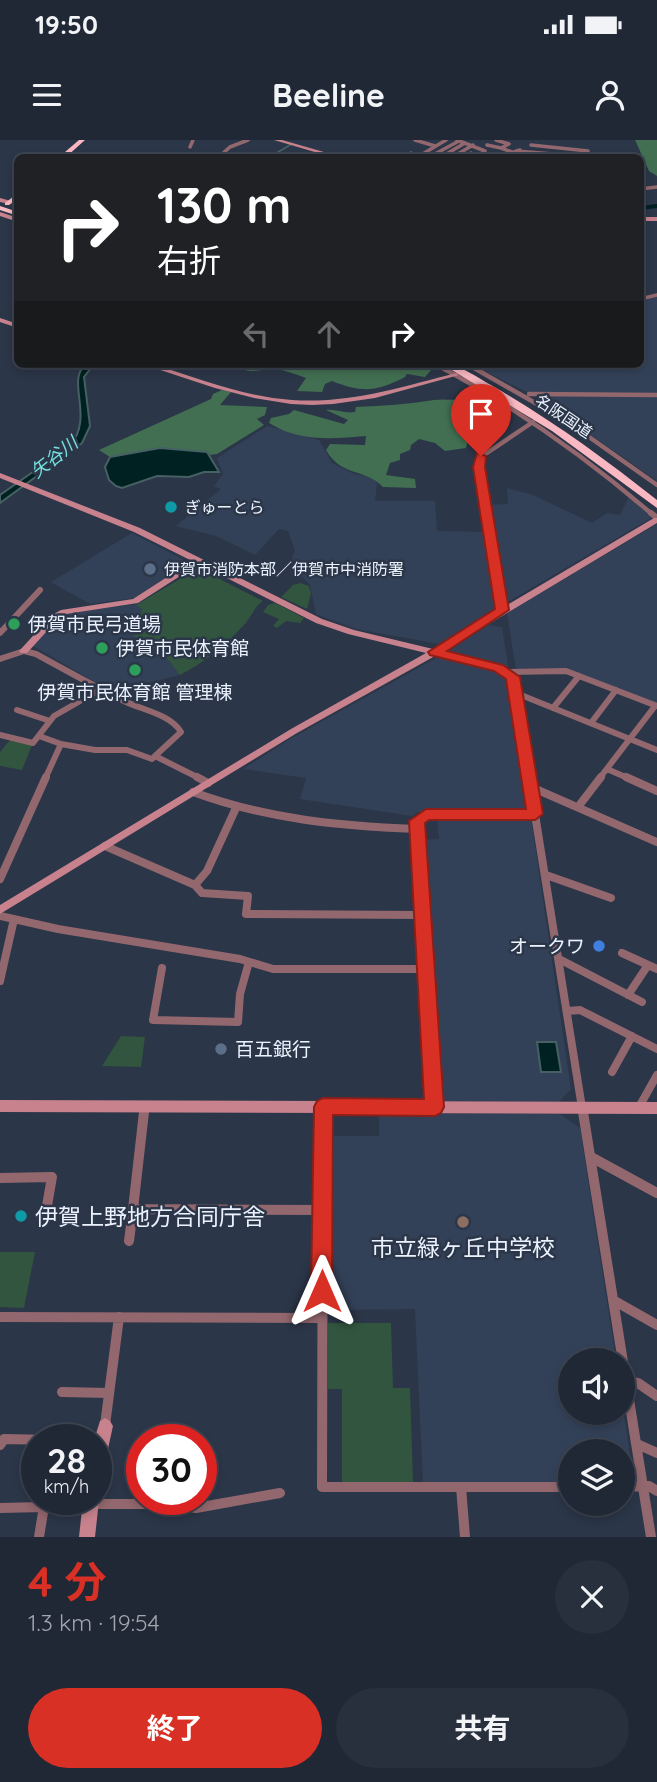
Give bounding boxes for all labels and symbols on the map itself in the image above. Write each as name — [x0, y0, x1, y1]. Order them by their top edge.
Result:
pin — [451, 384, 511, 456]
street label: 名阪国道 — [532, 390, 596, 442]
water label: 矢谷川 — [26, 430, 84, 483]
place label: ぎゅーとら — [185, 497, 265, 517]
marker: ぎゅーとら — [163, 499, 179, 515]
place label: 伊賀市消防本部／伊賀市中消防署 — [164, 559, 404, 579]
marker: 伊賀市消防本部／伊賀市中消防署 — [142, 561, 158, 577]
place label: 伊賀市民弓道場 — [28, 612, 161, 636]
marker: 伊賀市民弓道場 — [6, 616, 22, 632]
place label: 伊賀市民体育館 — [116, 636, 249, 660]
marker: 伊賀市民体育館 — [94, 640, 110, 656]
marker: 伊賀市民体育館 管理棟 — [127, 662, 143, 678]
place label: 伊賀市民体育館 管理棟 — [37, 680, 233, 704]
place label: オークワ — [509, 934, 585, 958]
marker: オークワ — [591, 938, 607, 954]
place label: 百五銀行 — [235, 1037, 311, 1061]
marker: 百五銀行 — [213, 1041, 229, 1057]
place label: 伊賀上野地方合同庁舎 — [35, 1202, 265, 1231]
marker: 伊賀上野地方合同庁舎 — [13, 1208, 29, 1224]
marker: 市立緑ヶ丘中学校 — [455, 1214, 471, 1230]
place label: 市立緑ヶ丘中学校 — [371, 1233, 555, 1262]
position arrow — [285, 1254, 359, 1328]
speed limit sign: 30 — [126, 1424, 217, 1515]

